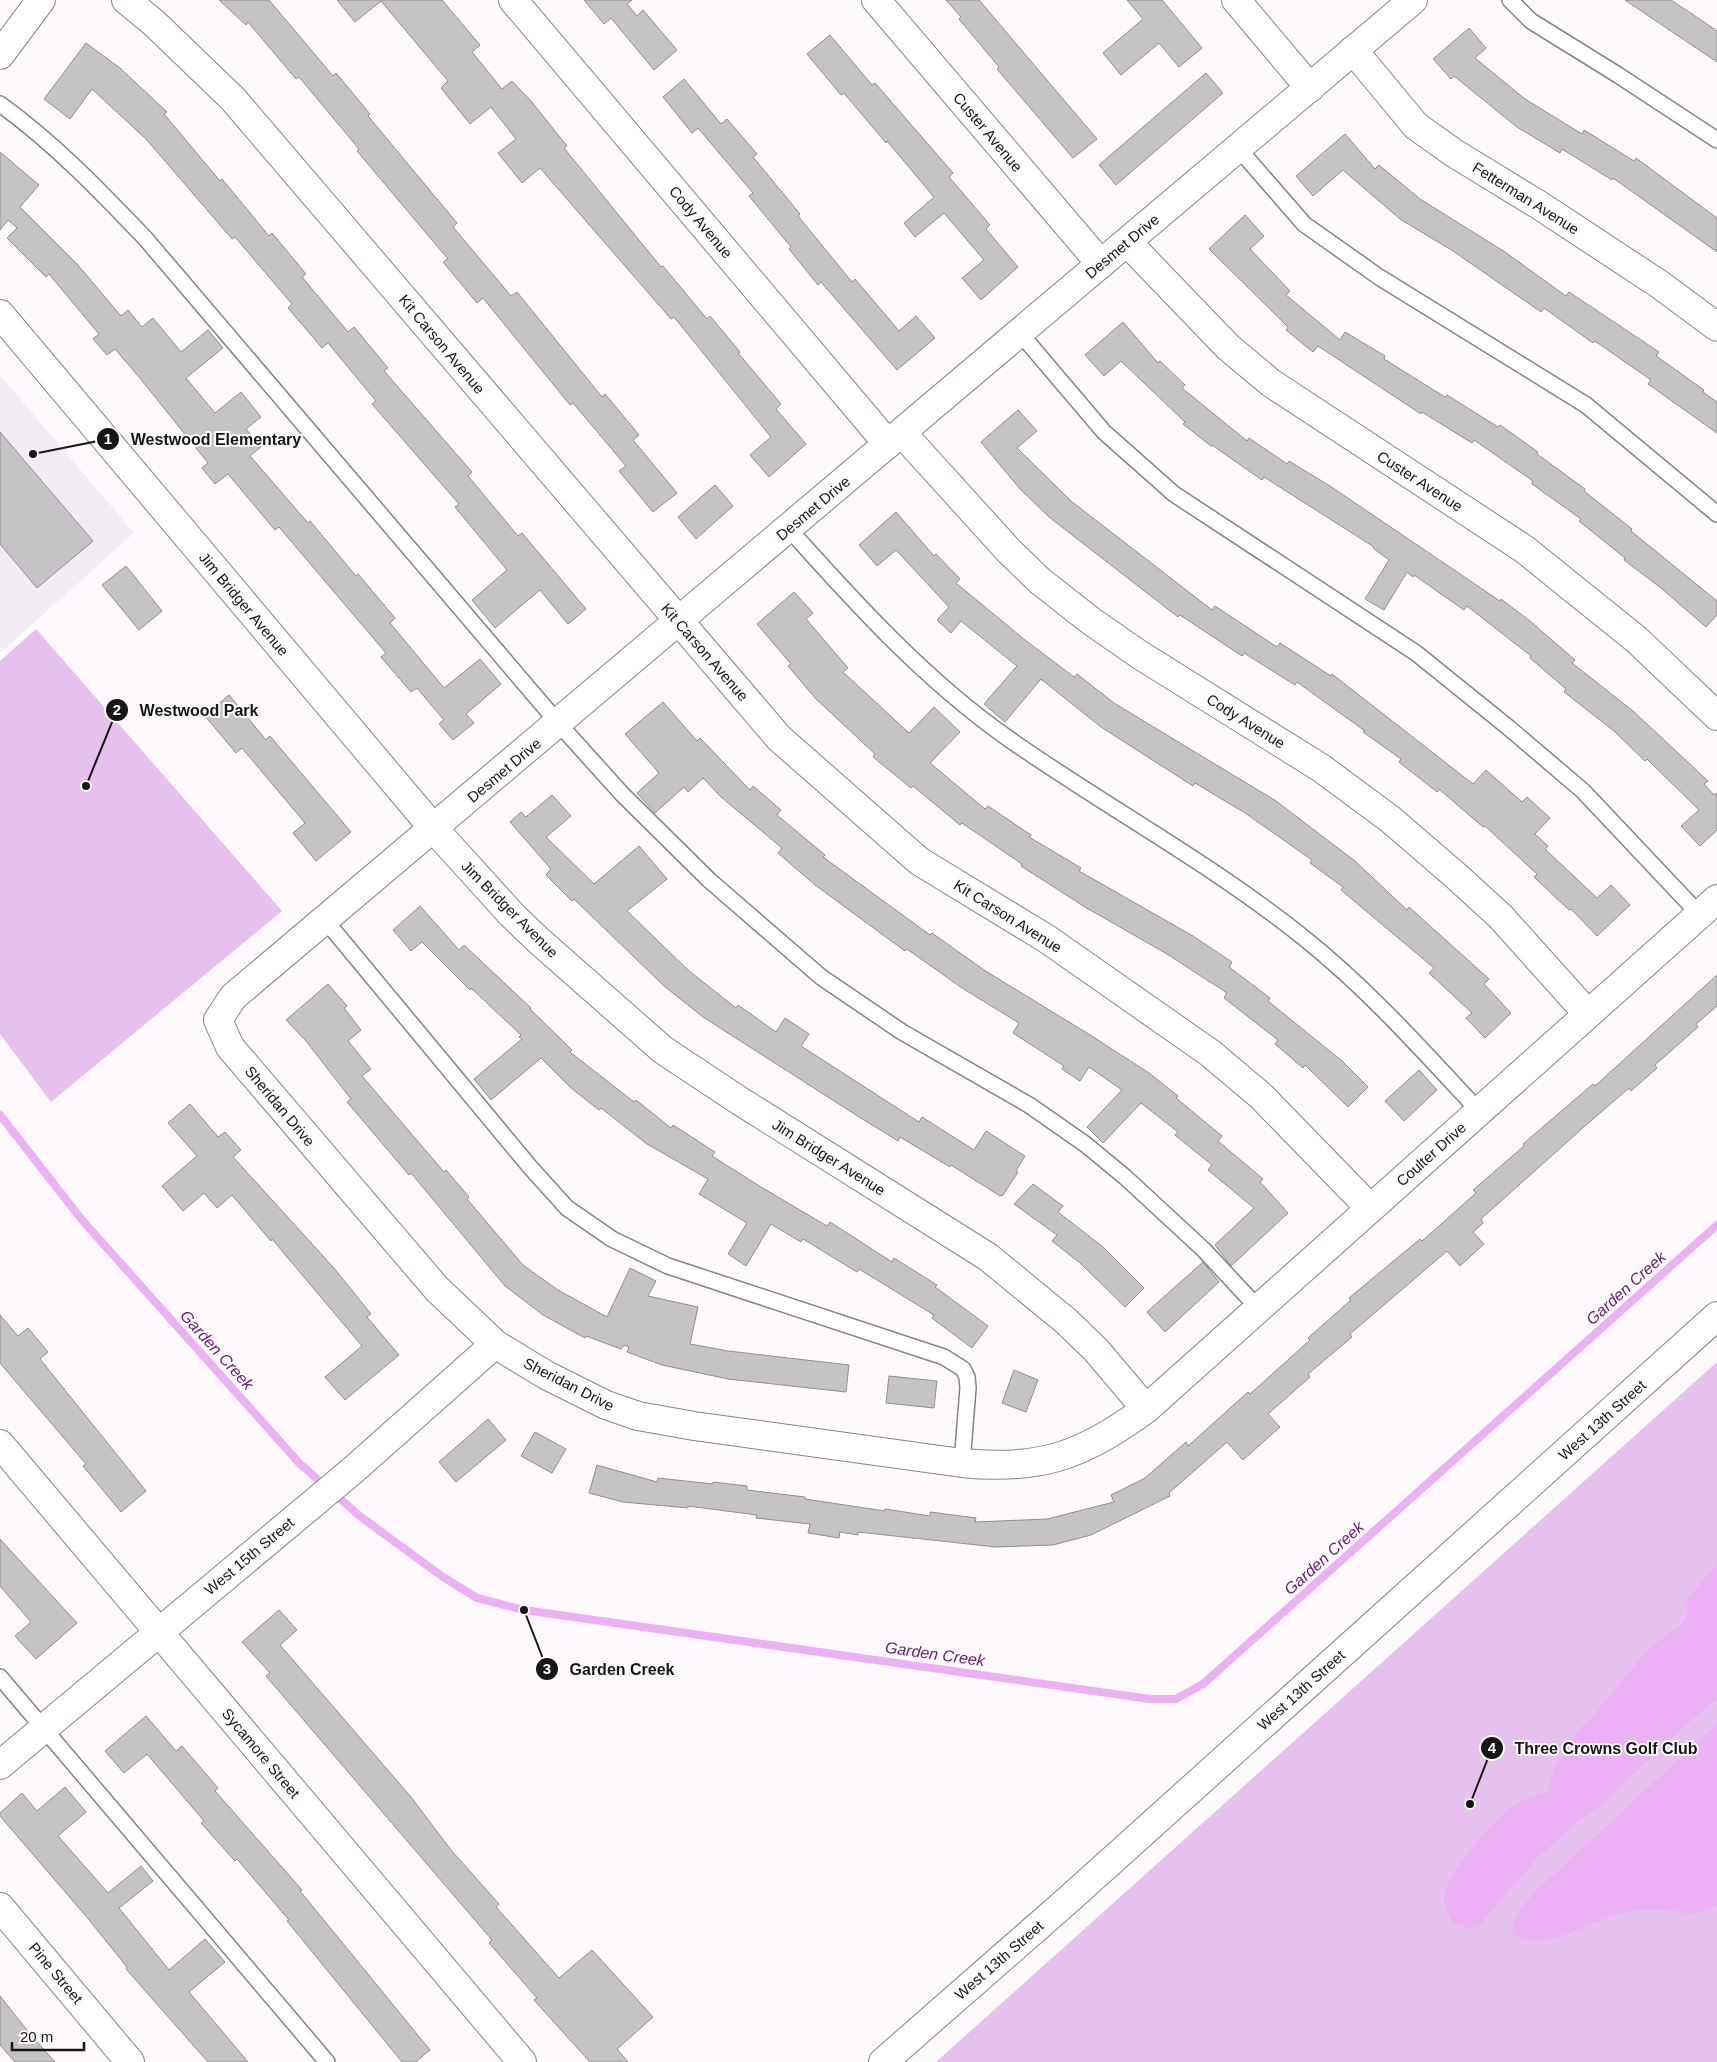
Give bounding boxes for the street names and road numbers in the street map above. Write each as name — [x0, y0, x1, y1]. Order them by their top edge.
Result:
street label: Custer Avenue — [950, 89, 1026, 175]
street label: Fetterman Avenue — [1470, 158, 1582, 238]
street label: Cody Avenue — [666, 182, 736, 262]
street label: Desmet Drive — [1082, 210, 1162, 282]
street label: Kit Carson Avenue — [396, 291, 488, 397]
street label: Custer Avenue — [1374, 447, 1466, 515]
street label: Desmet Drive — [773, 472, 853, 544]
street label: Jim Bridger Avenue — [196, 549, 292, 659]
street label: Kit Carson Avenue — [658, 600, 752, 704]
street label: Cody Avenue — [1204, 690, 1288, 752]
street label: Desmet Drive — [464, 734, 544, 806]
street label: Jim Bridger Avenue — [458, 857, 562, 961]
street label: Kit Carson Avenue — [951, 876, 1065, 956]
street label: Sheridan Drive — [242, 1063, 318, 1149]
street label: Jim Bridger Avenue — [769, 1115, 889, 1199]
street label: Coulter Drive — [1393, 1118, 1469, 1190]
street label: Sheridan Drive — [521, 1354, 617, 1414]
street label: West 13th Street — [1555, 1376, 1650, 1464]
street label: West 15th Street — [201, 1513, 298, 1598]
street label: West 13th Street — [1254, 1646, 1349, 1734]
street label: Sycamore Street — [219, 1705, 304, 1802]
street label: West 13th Street — [951, 1916, 1047, 2003]
street label: Pine Street — [26, 1939, 87, 2008]

